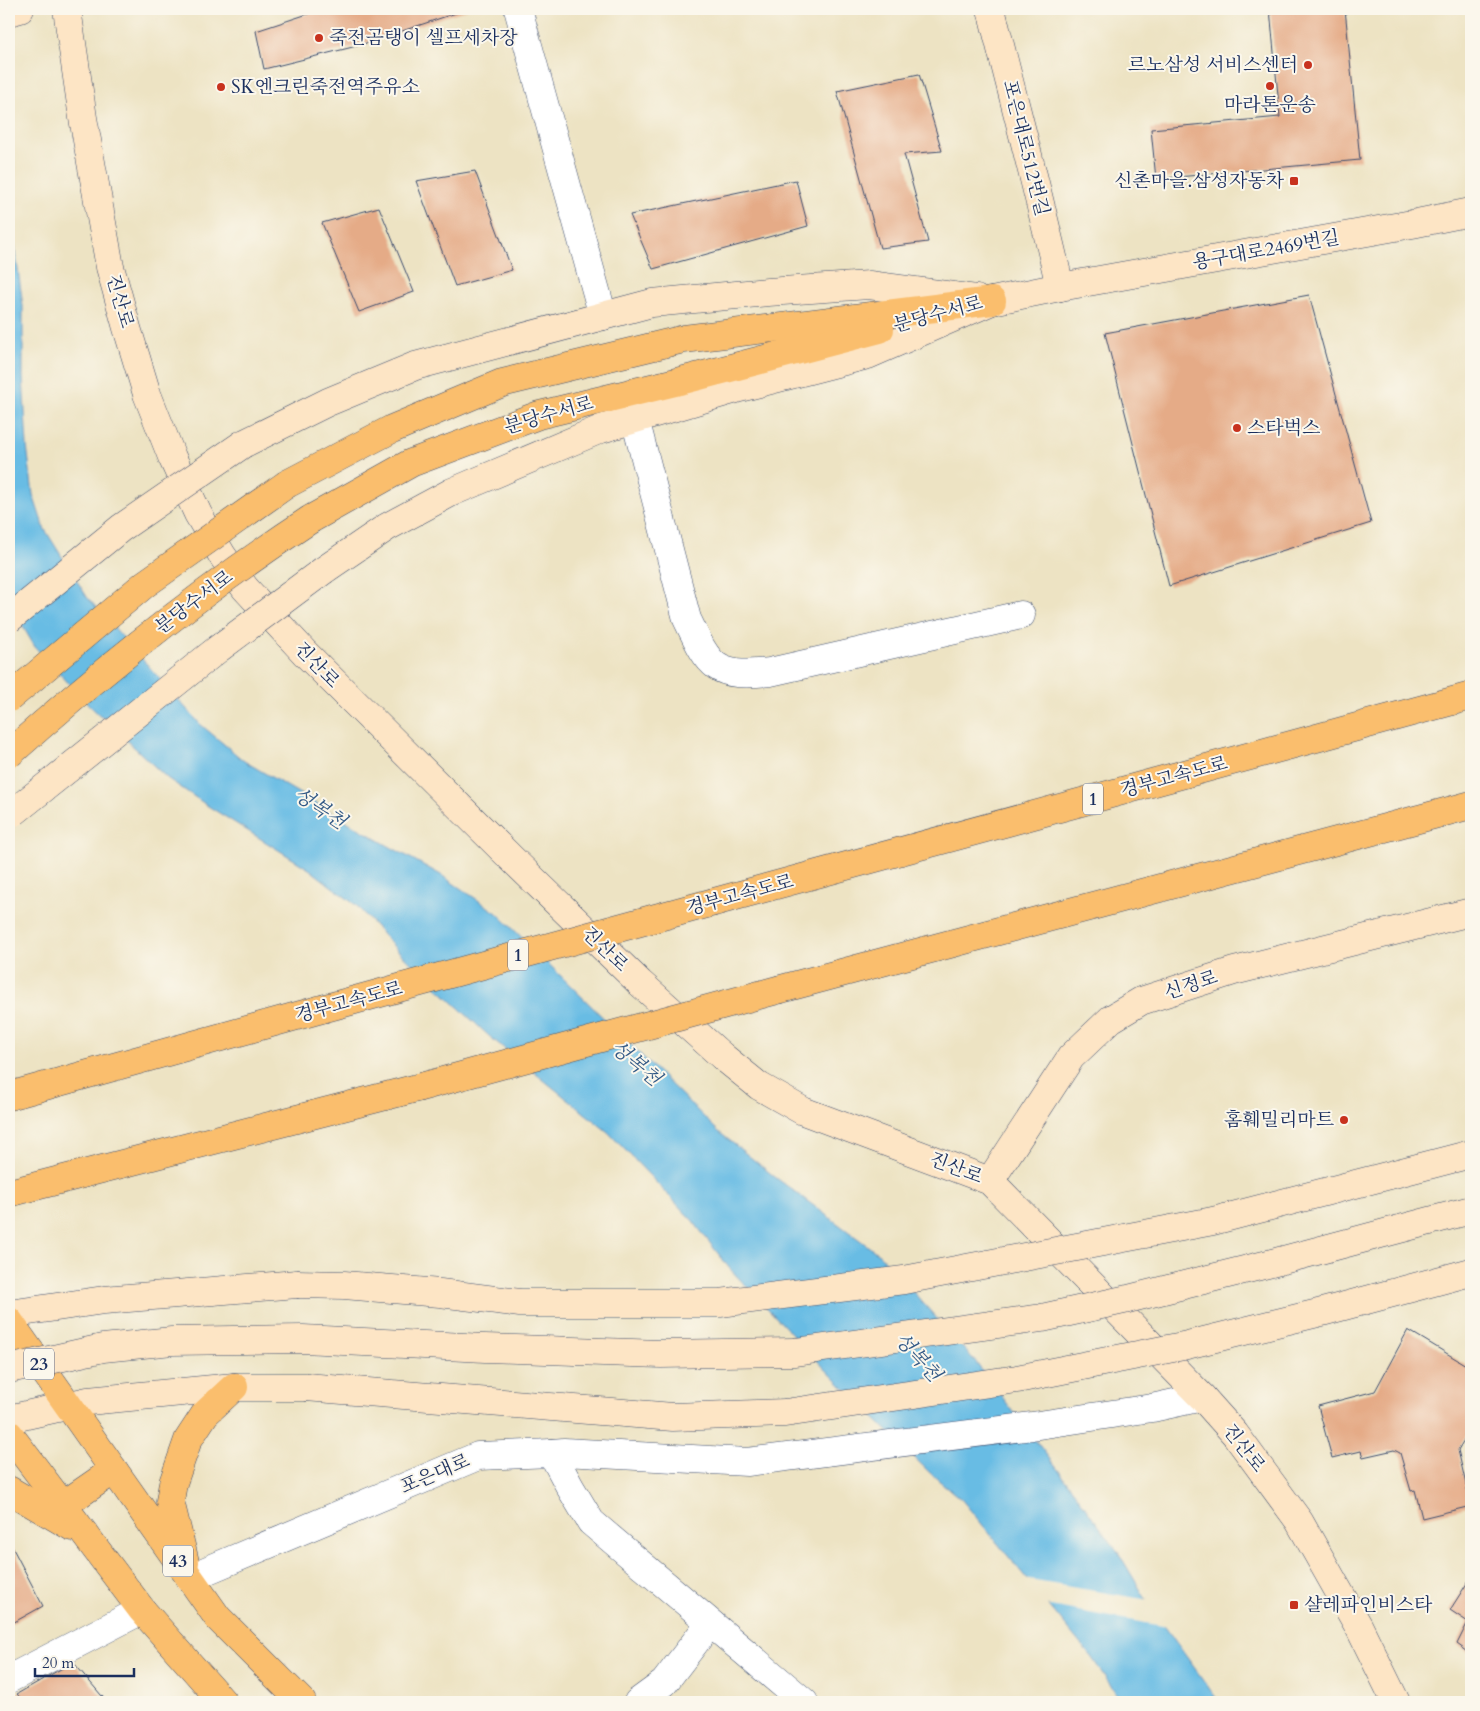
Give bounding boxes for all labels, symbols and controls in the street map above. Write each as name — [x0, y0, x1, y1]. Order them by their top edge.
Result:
place label: 죽전곰탱이 셀프세차장 — [329, 25, 518, 51]
marker: 죽전곰탱이 셀프세차장 — [313, 32, 325, 44]
place label: 르노삼성 서비스센터 — [1128, 52, 1298, 78]
marker: 르노삼성 서비스센터 — [1302, 59, 1314, 71]
place label: SK엔크린죽전역주유소 — [231, 74, 420, 100]
street label: 포은대로512번길 — [997, 77, 1055, 219]
marker: 마라톤운송 — [1264, 80, 1276, 92]
marker: SK엔크린죽전역주유소 — [215, 81, 227, 93]
place label: 마라톤운송 — [1224, 92, 1316, 118]
place label: 신촌마을.삼성자동차 — [1114, 168, 1285, 194]
marker: 신촌마을.삼성자동차 — [1288, 175, 1300, 187]
street label: 용구대로2469번길 — [1190, 224, 1342, 276]
street label: 진산로 — [100, 271, 140, 331]
street label: 분당수서로 — [890, 290, 986, 338]
street label: 분당수서로 — [501, 390, 597, 440]
place label: 스타벅스 — [1247, 415, 1320, 441]
marker: 스타벅스 — [1231, 422, 1243, 434]
street label: 분당수서로 — [150, 564, 238, 640]
street label: 진산로 — [289, 636, 345, 694]
street label: 경부고속도로 — [1117, 750, 1231, 804]
water label: 성복천 — [288, 781, 353, 836]
road number: 1 — [1083, 784, 1103, 814]
street label: 경부고속도로 — [683, 868, 797, 922]
street label: 진산로 — [576, 921, 634, 977]
road number: 1 — [508, 940, 528, 970]
street label: 신정로 — [1161, 964, 1221, 1006]
street label: 경부고속도로 — [292, 975, 406, 1029]
water label: 성복천 — [605, 1034, 668, 1093]
place label: 홈훼밀리마트 — [1224, 1107, 1334, 1133]
marker: 홈훼밀리마트 — [1338, 1114, 1350, 1126]
street label: 진산로 — [926, 1146, 986, 1190]
water label: 성복천 — [889, 1326, 949, 1389]
road number: 23 — [24, 1348, 54, 1380]
street label: 진산로 — [1217, 1418, 1271, 1478]
street label: 포은대로 — [396, 1448, 474, 1500]
road number: 43 — [163, 1545, 193, 1576]
place label: 샬레파인비스타 — [1304, 1592, 1433, 1618]
marker: 샬레파인비스타 — [1288, 1599, 1300, 1611]
scale bar — [35, 1646, 134, 1678]
text: 20 m — [42, 1653, 74, 1673]

